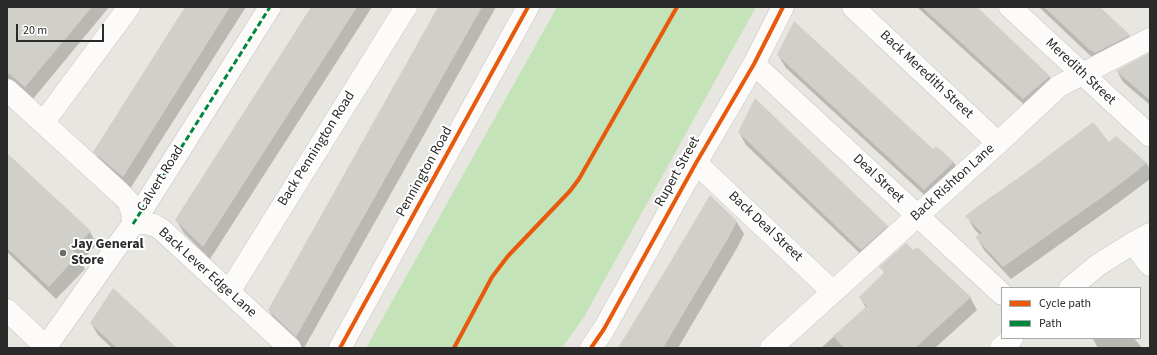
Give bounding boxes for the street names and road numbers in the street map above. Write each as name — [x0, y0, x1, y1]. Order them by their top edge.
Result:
street label: Back Meredith Street — [876, 27, 976, 123]
street label: Meredith Street — [1041, 35, 1119, 109]
street label: Back Pennington Road — [275, 89, 359, 209]
street label: Pennington Road — [393, 124, 457, 220]
street label: Rupert Street — [652, 134, 704, 210]
street label: Back Rishton Lane — [907, 141, 999, 225]
street label: Calvert Road — [134, 143, 188, 215]
street label: Deal Street — [849, 151, 907, 207]
street label: Back Deal Street — [724, 188, 806, 266]
street label: Back Lever Edge Lane — [154, 225, 260, 321]

